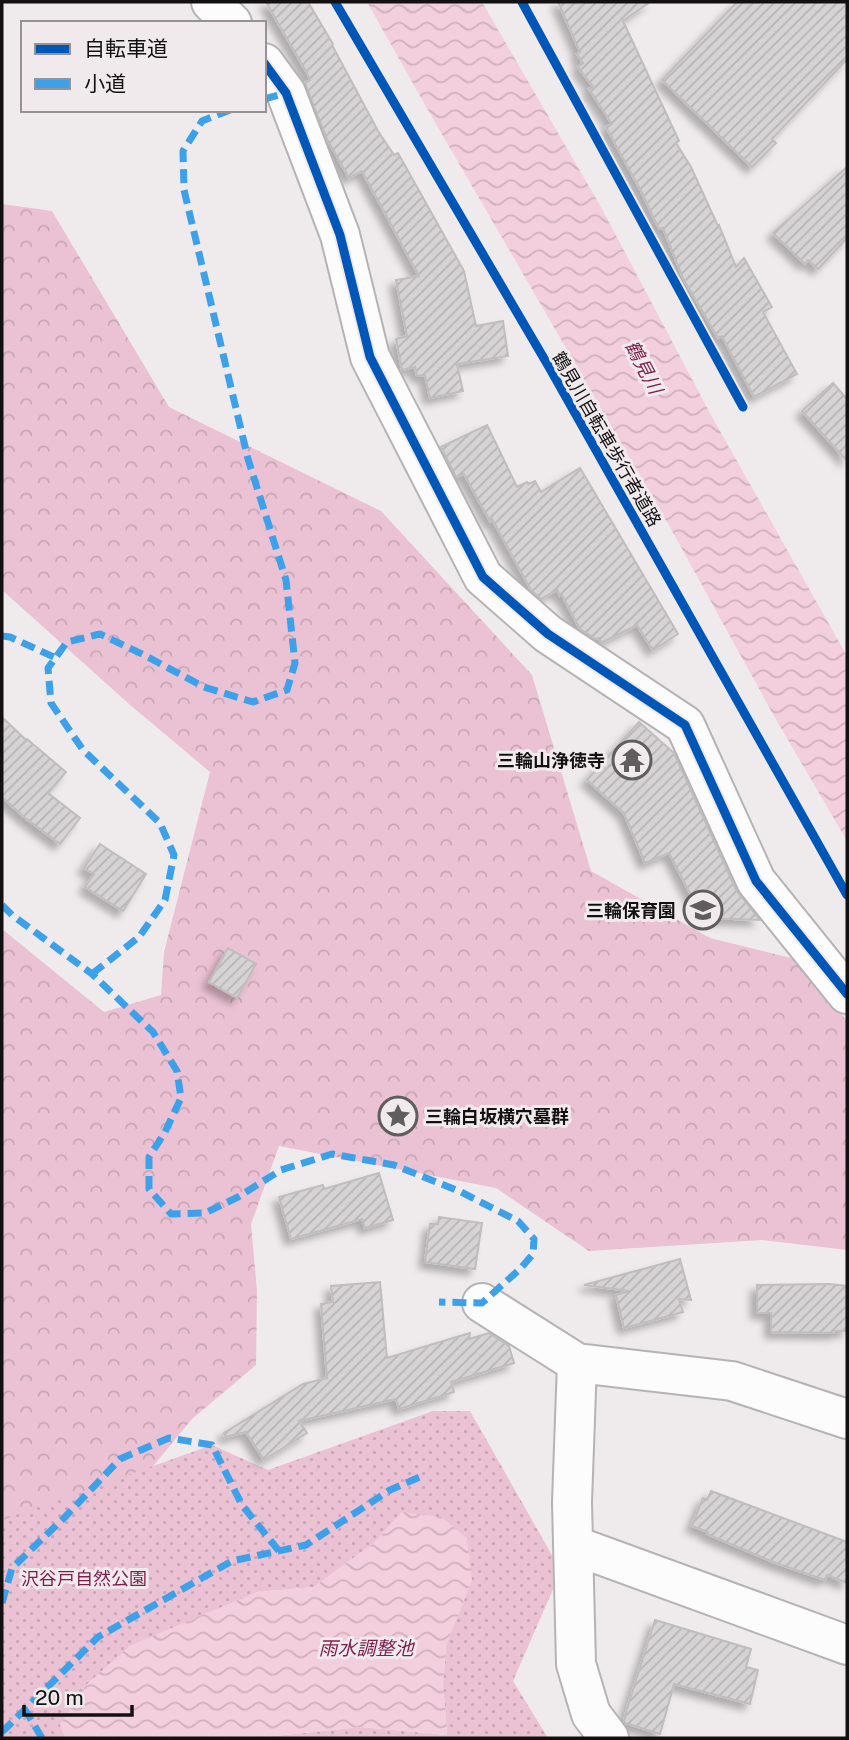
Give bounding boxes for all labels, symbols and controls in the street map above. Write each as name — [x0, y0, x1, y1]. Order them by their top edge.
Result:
legend — [21, 21, 266, 112]
text: 自転車道 — [84, 36, 168, 61]
text: 小道 — [84, 71, 126, 96]
water label: 鶴見川 — [621, 337, 668, 399]
street label: 鶴見川自転車歩行者道路 — [548, 348, 666, 530]
temple icon: 三輪山浄徳寺 — [611, 739, 653, 781]
place label: 三輪山浄徳寺 — [497, 750, 605, 771]
school or university icon: 三輪保育園 — [682, 889, 724, 931]
place label: 三輪保育園 — [586, 900, 676, 921]
place icon: 三輪白坂横穴墓群 — [377, 1095, 419, 1137]
place label: 三輪白坂横穴墓群 — [425, 1106, 569, 1127]
park label: 沢谷戸自然公園 — [21, 1568, 147, 1589]
water label: 雨水調整池 — [318, 1637, 415, 1659]
scale bar — [24, 1674, 133, 1718]
text: 20 m — [35, 1685, 84, 1710]

